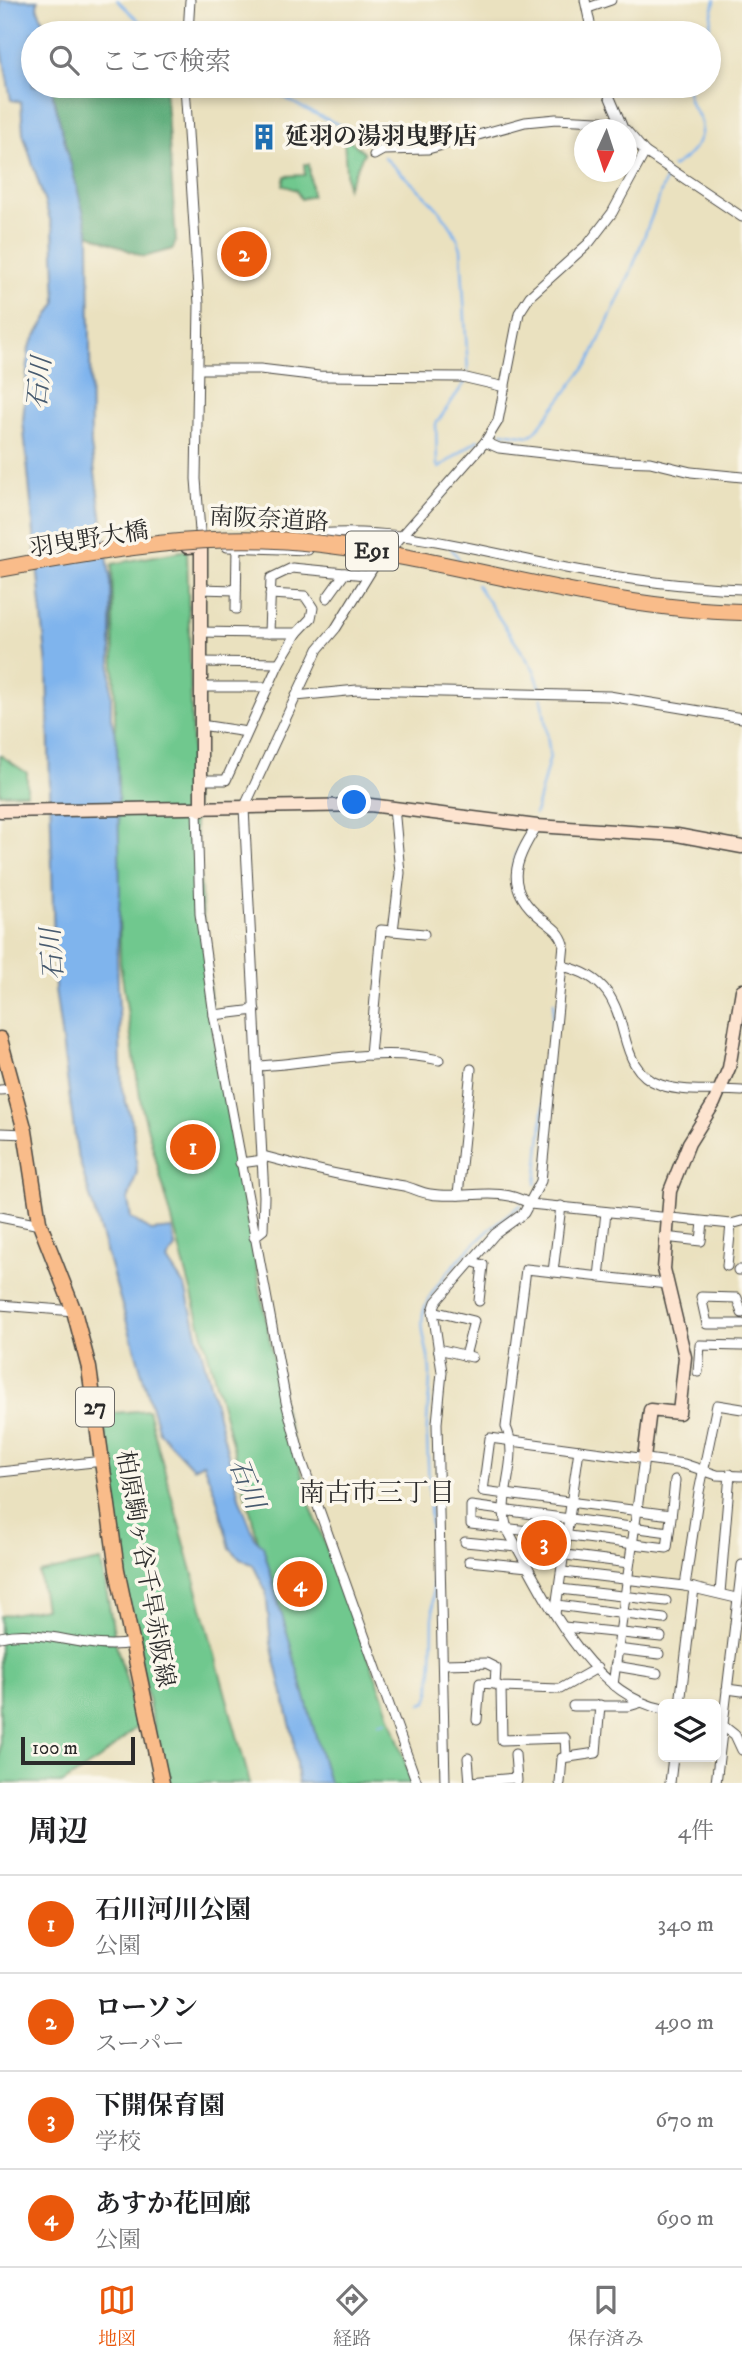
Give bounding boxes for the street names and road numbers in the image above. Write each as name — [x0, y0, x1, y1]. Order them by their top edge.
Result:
street label: 南阪奈道路 — [208, 502, 330, 538]
street label: 羽曳野大橋 — [27, 516, 151, 564]
road number: E91 — [346, 531, 398, 570]
road number: 27 — [76, 1388, 114, 1426]
street label: 柏原駒ヶ谷千早赤阪線 — [109, 1448, 181, 1690]

